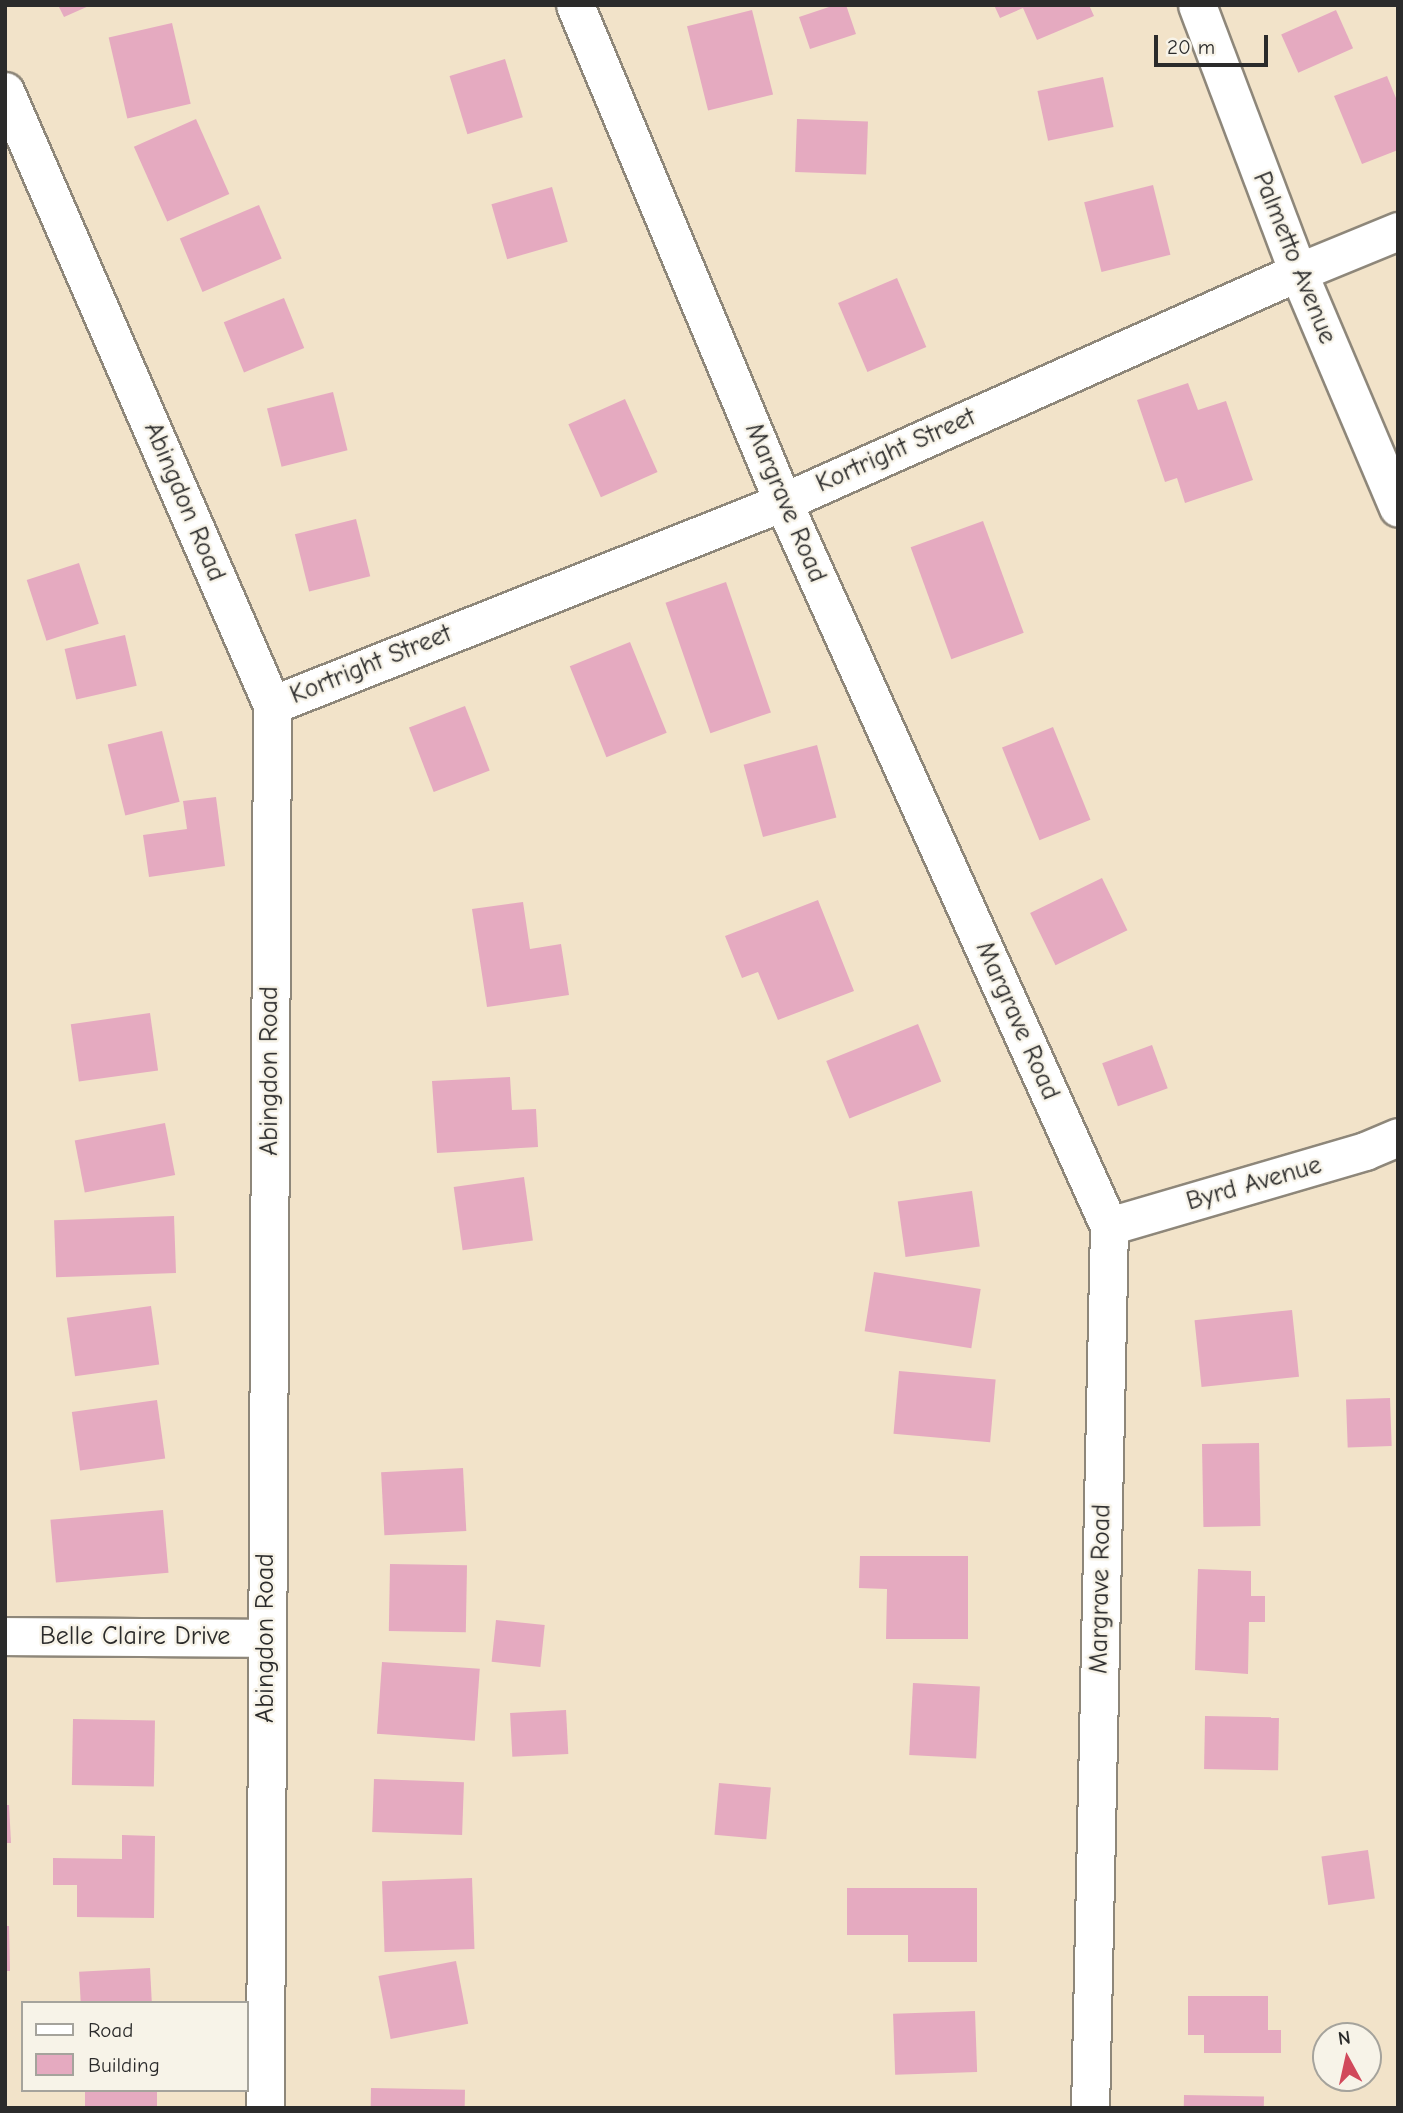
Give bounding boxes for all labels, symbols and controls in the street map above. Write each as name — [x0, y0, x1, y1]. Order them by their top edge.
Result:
scale bar — [1158, 21, 1272, 65]
text: 20 m — [1167, 35, 1215, 59]
street label: Palmetto Avenue — [1245, 167, 1343, 349]
street label: Kortright Street — [811, 402, 981, 500]
street label: Abingdon Road — [136, 418, 232, 586]
street label: Margrave Road — [737, 419, 833, 587]
street label: Kortright Street — [286, 618, 456, 712]
street label: Margrave Road — [968, 937, 1066, 1105]
street label: Abingdon Road — [254, 986, 286, 1156]
street label: Byrd Avenue — [1183, 1150, 1325, 1218]
street label: Margrave Road — [1084, 1504, 1118, 1674]
street label: Abingdon Road — [250, 1553, 282, 1723]
street label: Belle Claire Drive — [40, 1621, 230, 1653]
legend — [21, 2001, 248, 2092]
text: Road — [88, 2018, 133, 2042]
north arrow — [1312, 2022, 1382, 2092]
text: N — [1337, 2026, 1352, 2050]
text: Building — [88, 2053, 160, 2077]

